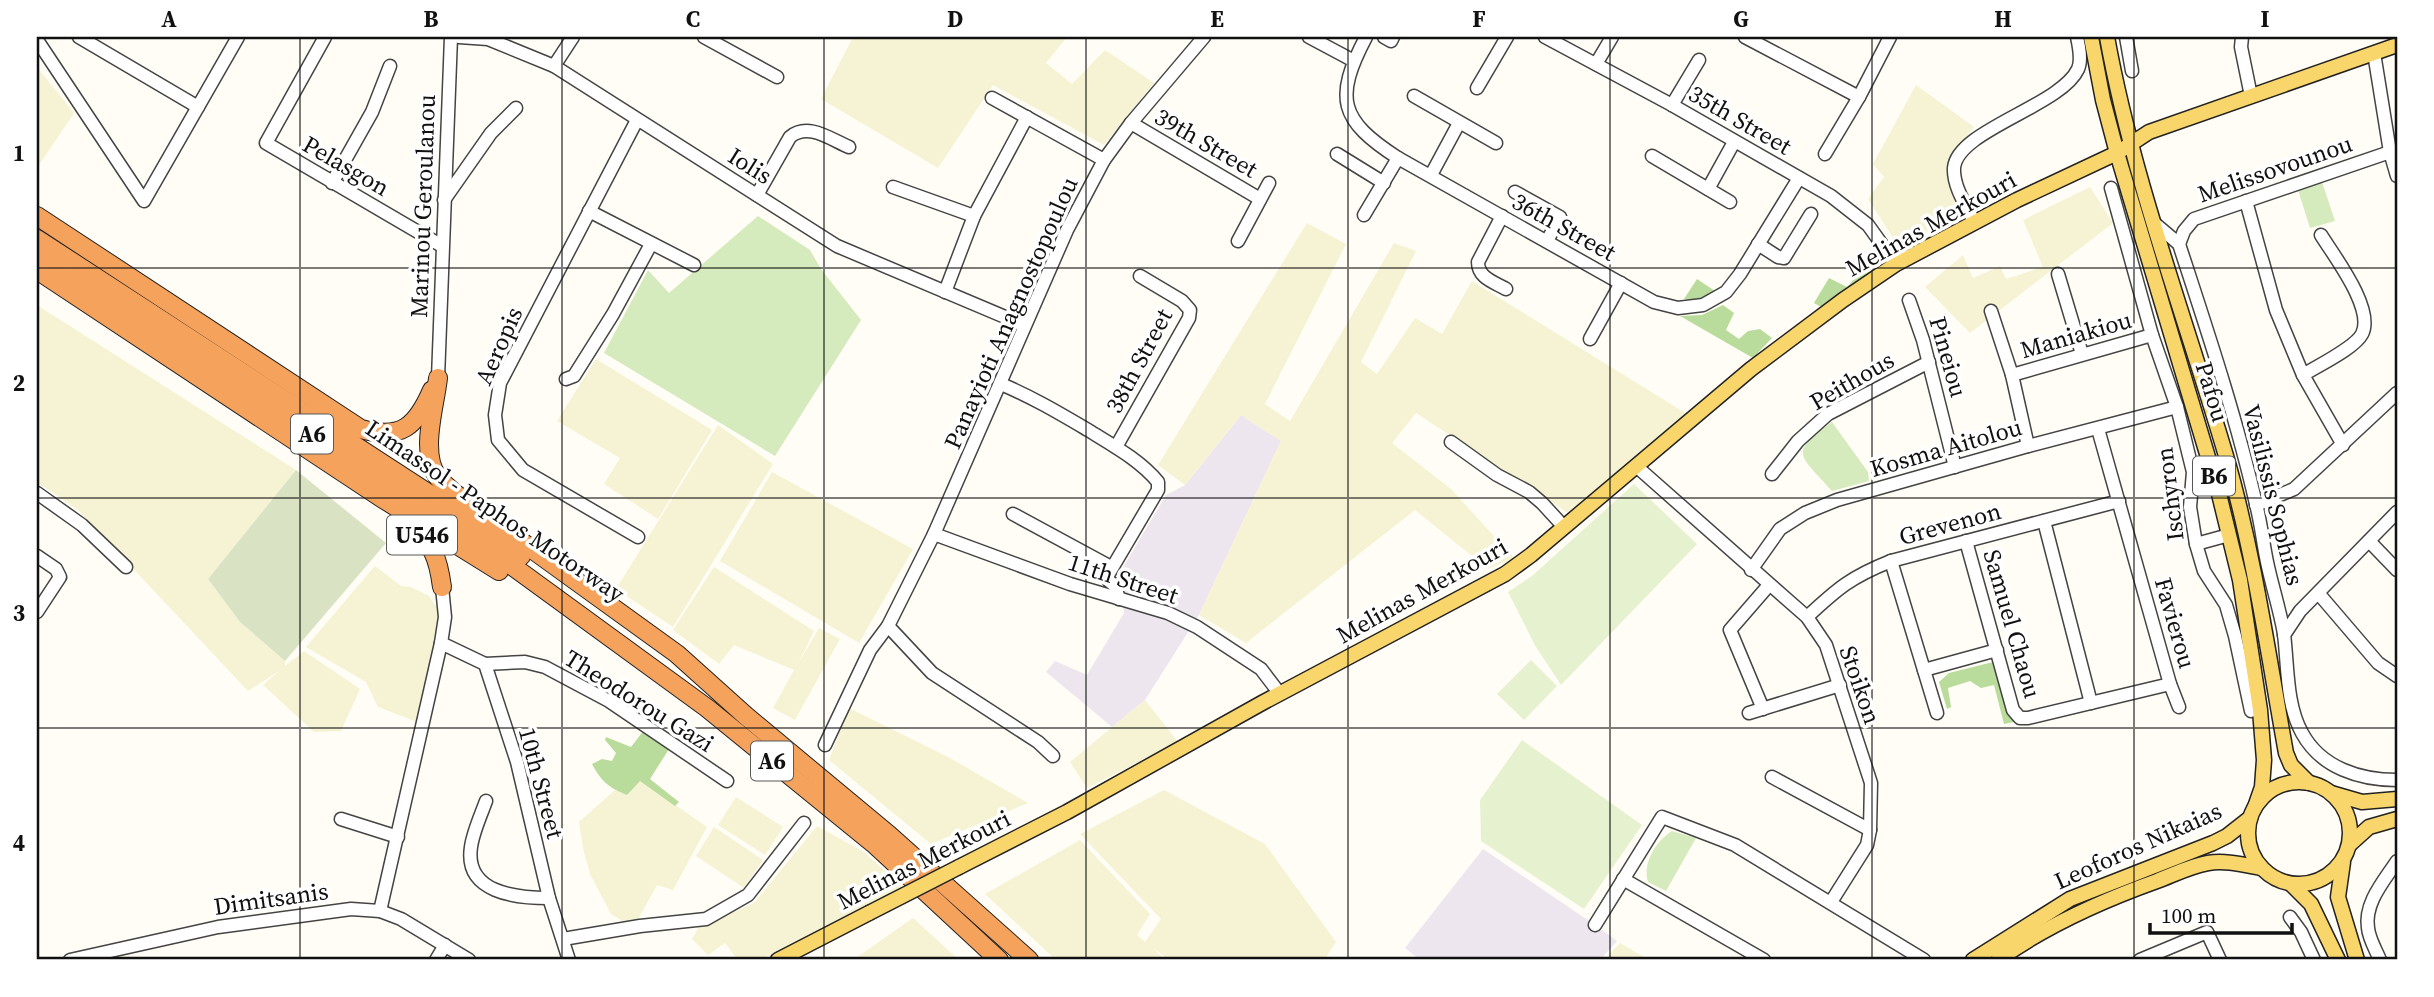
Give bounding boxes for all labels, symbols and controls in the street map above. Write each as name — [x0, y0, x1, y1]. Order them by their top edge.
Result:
text: A — [161, 3, 177, 35]
text: B — [424, 3, 439, 35]
text: C — [686, 3, 700, 35]
text: D — [947, 3, 963, 35]
text: E — [1210, 3, 1224, 35]
text: F — [1472, 3, 1486, 35]
text: G — [1733, 3, 1749, 35]
text: H — [1994, 3, 2012, 35]
text: I — [2261, 3, 2270, 35]
street label: 35th Street — [1683, 77, 1798, 162]
street label: Marinou Geroulanou — [402, 94, 443, 318]
street label: 39th Street — [1149, 100, 1264, 185]
street label: Pelasgon — [297, 127, 396, 204]
street label: Melissovounou — [2193, 127, 2357, 210]
text: 1 — [13, 137, 25, 169]
street label: Iolis — [722, 139, 779, 192]
street label: Melinas Merkouri — [1839, 163, 2022, 284]
street label: Panayioti Anagnostopoulou — [936, 172, 1085, 454]
street label: 36th Street — [1506, 185, 1622, 269]
street label: Aeropis — [467, 302, 530, 390]
street label: 38th Street — [1097, 303, 1180, 419]
street label: Maniakiou — [2016, 303, 2135, 366]
street label: Pineiou — [1921, 313, 1976, 401]
street label: Peithous — [1803, 343, 1900, 418]
street label: Pafou — [2188, 358, 2237, 426]
text: 2 — [13, 367, 25, 399]
street label: Vasilissis Sophias — [2235, 401, 2312, 589]
street label: Kosma Aitolou — [1866, 410, 2026, 485]
street label: Limassol - Paphos Motorway — [359, 411, 632, 610]
road number: A6 — [291, 414, 333, 454]
street label: Ischyron — [2147, 445, 2192, 543]
road number: B6 — [2193, 456, 2235, 496]
street label: Grevenon — [1895, 494, 2005, 553]
road number: U546 — [387, 516, 457, 554]
street label: Melinas Merkouri — [1330, 530, 1513, 651]
street label: 11th Street — [1064, 545, 1183, 612]
street label: Samuel Chaou — [1976, 546, 2049, 702]
street label: Favierou — [2147, 574, 2204, 672]
text: 3 — [13, 597, 25, 629]
street label: Theodorou Gazi — [558, 641, 720, 760]
street label: Stoikon — [1832, 641, 1889, 728]
street label: 10th Street — [511, 724, 572, 842]
road number: A6 — [751, 741, 793, 780]
street label: Leoforos Nikaias — [2049, 794, 2227, 897]
street label: Melinas Merkouri — [831, 802, 1016, 917]
text: 4 — [13, 827, 25, 859]
street label: Dimitsanis — [211, 874, 330, 923]
scale bar — [2150, 892, 2292, 936]
text: 100 m — [2161, 901, 2216, 930]

